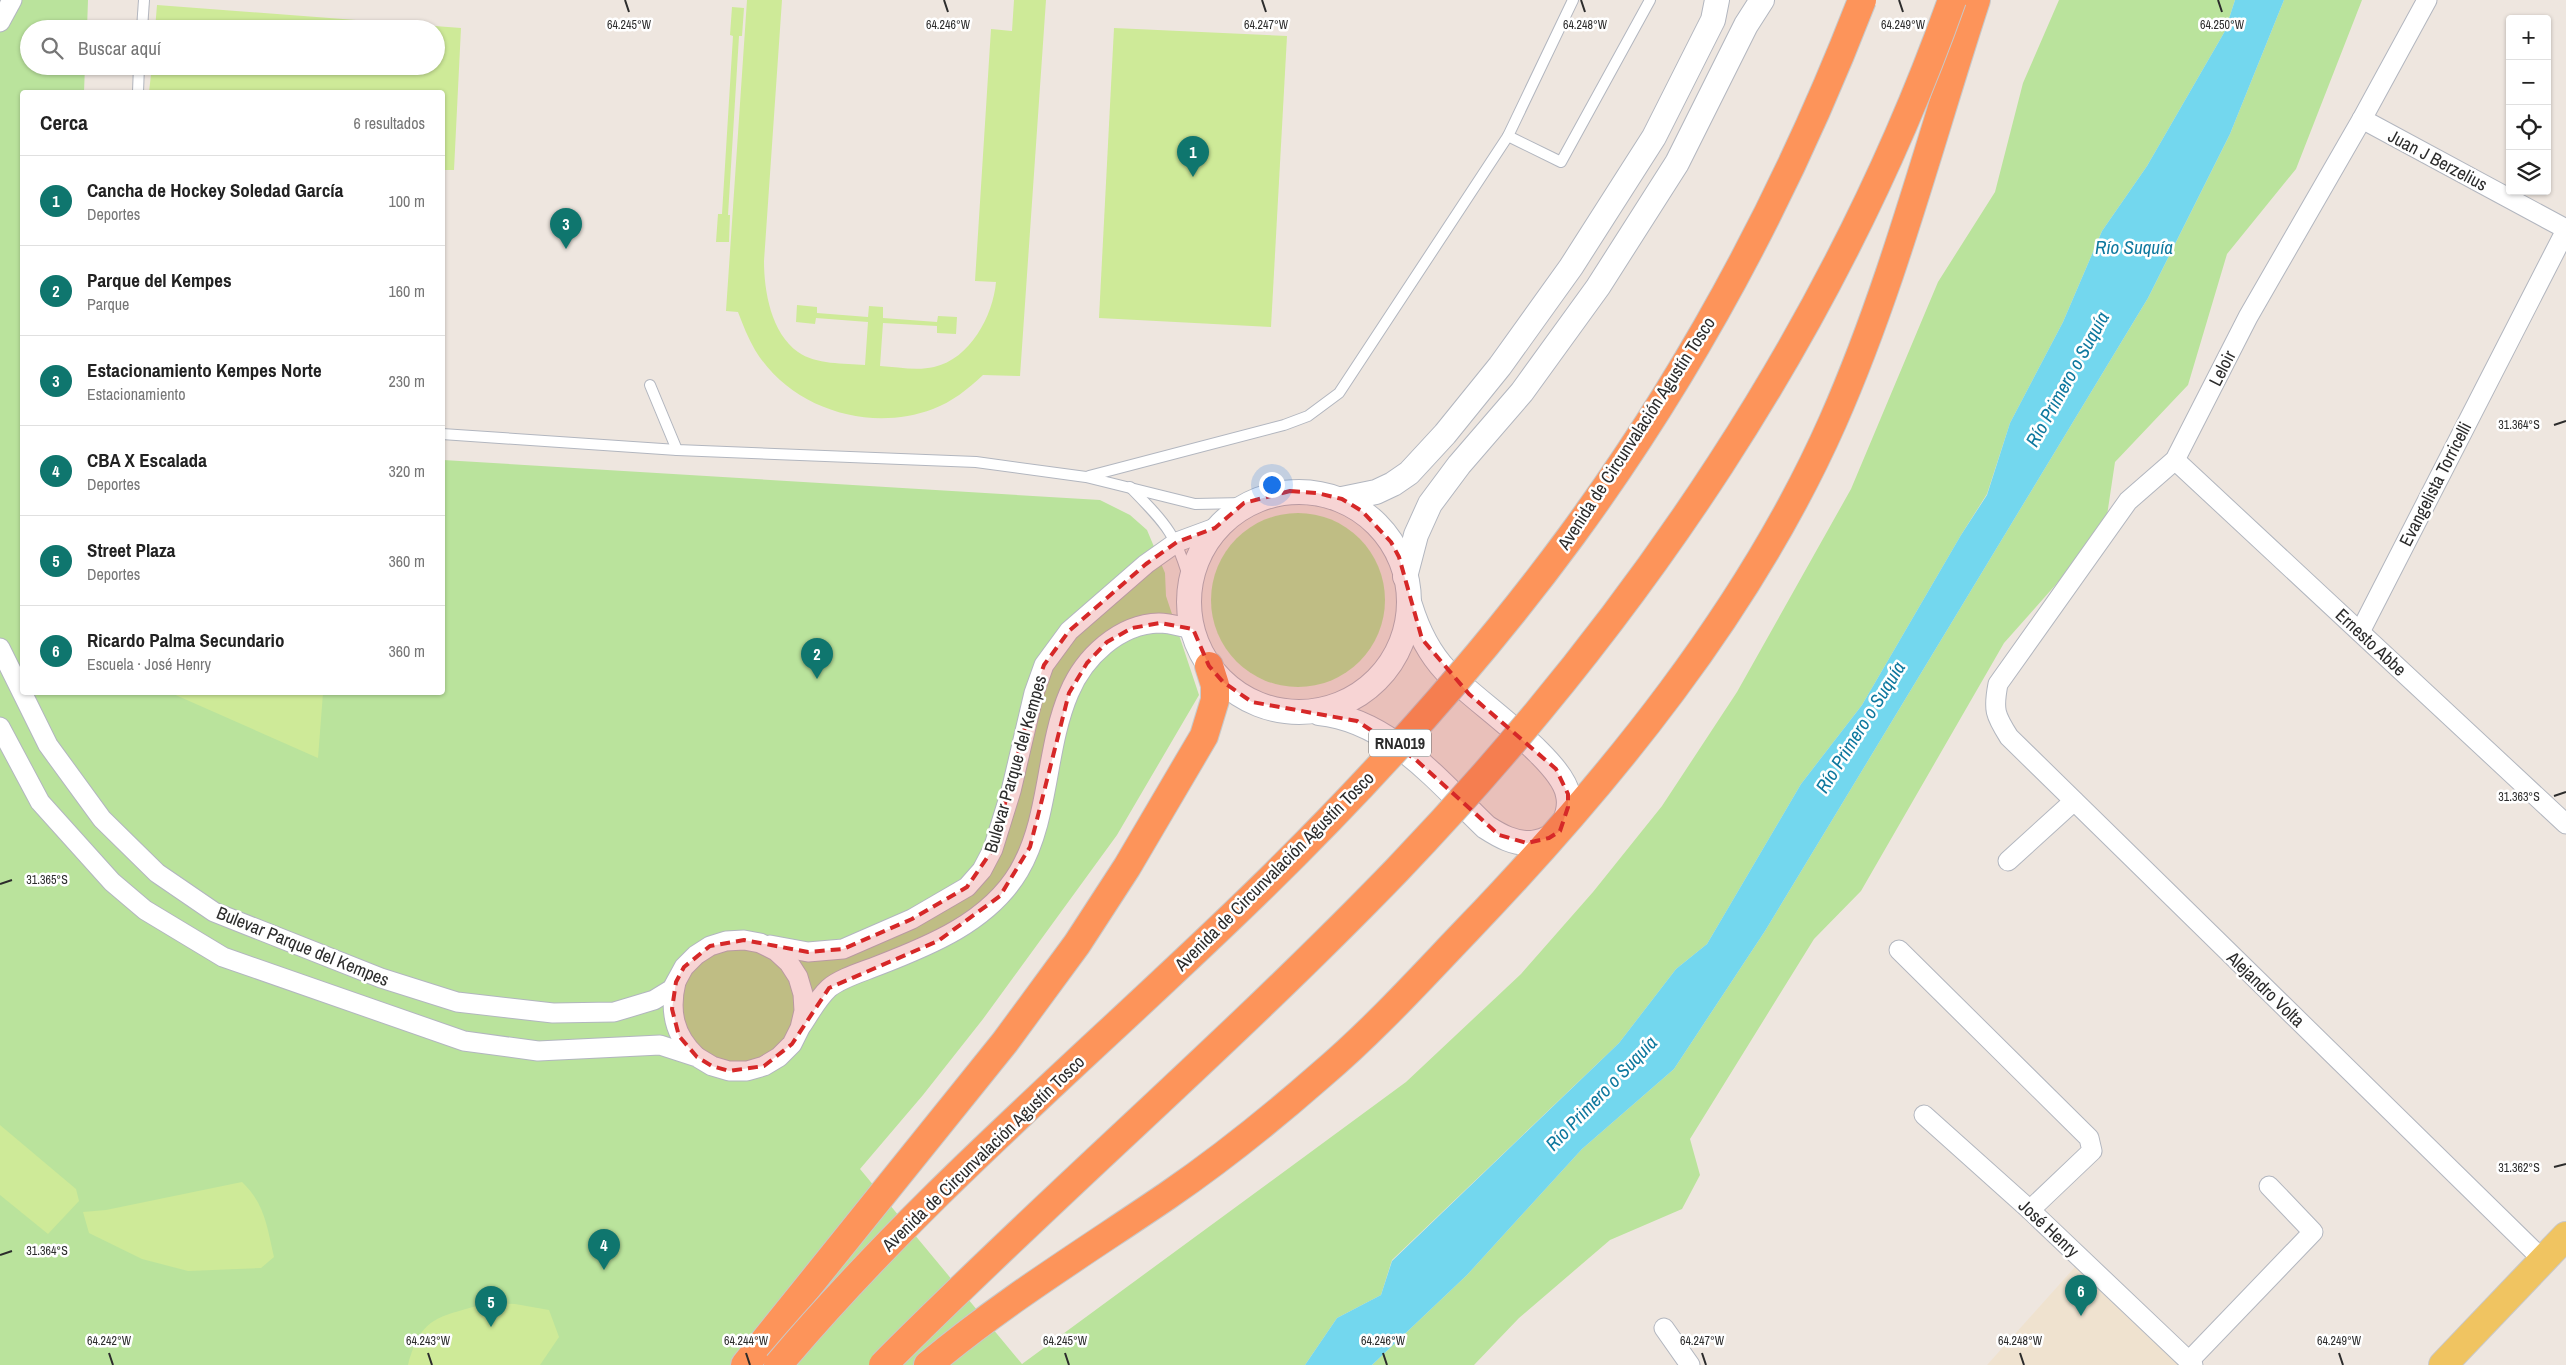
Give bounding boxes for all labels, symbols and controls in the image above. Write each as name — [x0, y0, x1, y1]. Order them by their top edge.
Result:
map controls — [2506, 15, 2551, 195]
button: + — [2506, 15, 2551, 60]
text: 64.245°W — [607, 17, 652, 33]
text: 64.246°W — [926, 17, 971, 33]
text: 64.247°W — [1244, 17, 1289, 33]
text: 64.248°W — [1563, 17, 1608, 33]
text: 64.249°W — [1881, 17, 1926, 33]
text: 64.250°W — [2200, 17, 2245, 33]
search box — [20, 20, 445, 75]
icon: search — [38, 34, 66, 62]
text: Buscar aquí — [78, 35, 161, 61]
button: − — [2506, 60, 2551, 105]
button: locate — [2506, 105, 2551, 150]
text: Cerca — [40, 108, 88, 137]
text: 6 resultados — [354, 112, 425, 134]
street label: Juan J Berzelius — [2384, 123, 2492, 197]
pin: 1 — [1177, 136, 1209, 177]
button: layers — [2506, 150, 2551, 195]
text: Cancha de Hockey Soledad García — [87, 177, 343, 203]
text: 1 — [52, 190, 60, 212]
text: 100 m — [389, 190, 425, 212]
text: Deportes — [87, 203, 140, 225]
pin: 3 — [550, 208, 582, 249]
water label: Río Suquía — [2095, 234, 2173, 260]
text: Parque del Kempes — [87, 267, 232, 293]
text: 2 — [52, 280, 60, 302]
text: 160 m — [389, 280, 425, 302]
text: Parque — [87, 293, 129, 315]
water label: Río Primero o Suquía — [2019, 307, 2115, 451]
street label: Avenida de Circunvalación Agustín Tosco — [1551, 312, 1721, 555]
street label: Leloir — [2202, 346, 2242, 390]
text: Estacionamiento Kempes Norte — [87, 357, 322, 383]
text: 3 — [52, 370, 60, 392]
text: 230 m — [389, 370, 425, 392]
text: Estacionamiento — [87, 383, 185, 405]
street label: Evangelista Torricelli — [2393, 417, 2477, 551]
text: 31.364°S — [2498, 417, 2540, 433]
text: CBA X Escalada — [87, 447, 207, 473]
text: 4 — [52, 460, 60, 482]
text: 320 m — [389, 460, 425, 482]
your location — [1259, 472, 1285, 498]
text: Deportes — [87, 473, 140, 495]
text: Street Plaza — [87, 537, 175, 563]
text: 5 — [52, 550, 60, 572]
text: 360 m — [389, 550, 425, 572]
text: Deportes — [87, 563, 140, 585]
street label: Ernesto Abbe — [2330, 603, 2412, 681]
text: Ricardo Palma Secundario — [87, 627, 284, 653]
pin: 2 — [801, 638, 833, 679]
text: 6 — [52, 640, 60, 662]
text: 360 m — [389, 640, 425, 662]
text: Escuela · José Henry — [87, 653, 211, 675]
water label: Río Primero o Suquía — [1809, 656, 1911, 798]
street label: Bulevar Parque del Kempes — [978, 672, 1052, 856]
road number: RNA019 — [1369, 730, 1431, 756]
street label: Avenida de Circunvalación Agustín Tosco — [1168, 766, 1379, 977]
text: 31.363°S — [2498, 789, 2540, 805]
text: 31.365°S — [26, 872, 68, 888]
street label: Bulevar Parque del Kempes — [213, 900, 393, 992]
street label: Alejandro Volta — [2221, 945, 2310, 1032]
water label: Río Primero o Suquía — [1539, 1030, 1663, 1156]
street label: Avenida de Circunvalación Agustín Tosco — [876, 1049, 1090, 1257]
text: 31.362°S — [2498, 1160, 2540, 1176]
street label: José Henry — [2013, 1193, 2085, 1263]
pin: 4 — [588, 1229, 620, 1270]
text: 31.364°S — [26, 1243, 68, 1259]
pin: 6 — [2065, 1275, 2097, 1316]
pin: 5 — [475, 1286, 507, 1327]
text: 64.242°W — [87, 1333, 132, 1349]
text: 64.243°W — [406, 1333, 451, 1349]
text: 64.244°W — [724, 1333, 769, 1349]
text: 64.245°W — [1043, 1333, 1088, 1349]
text: 64.246°W — [1361, 1333, 1406, 1349]
text: 64.247°W — [1680, 1333, 1725, 1349]
text: 64.248°W — [1998, 1333, 2043, 1349]
text: 64.249°W — [2317, 1333, 2362, 1349]

